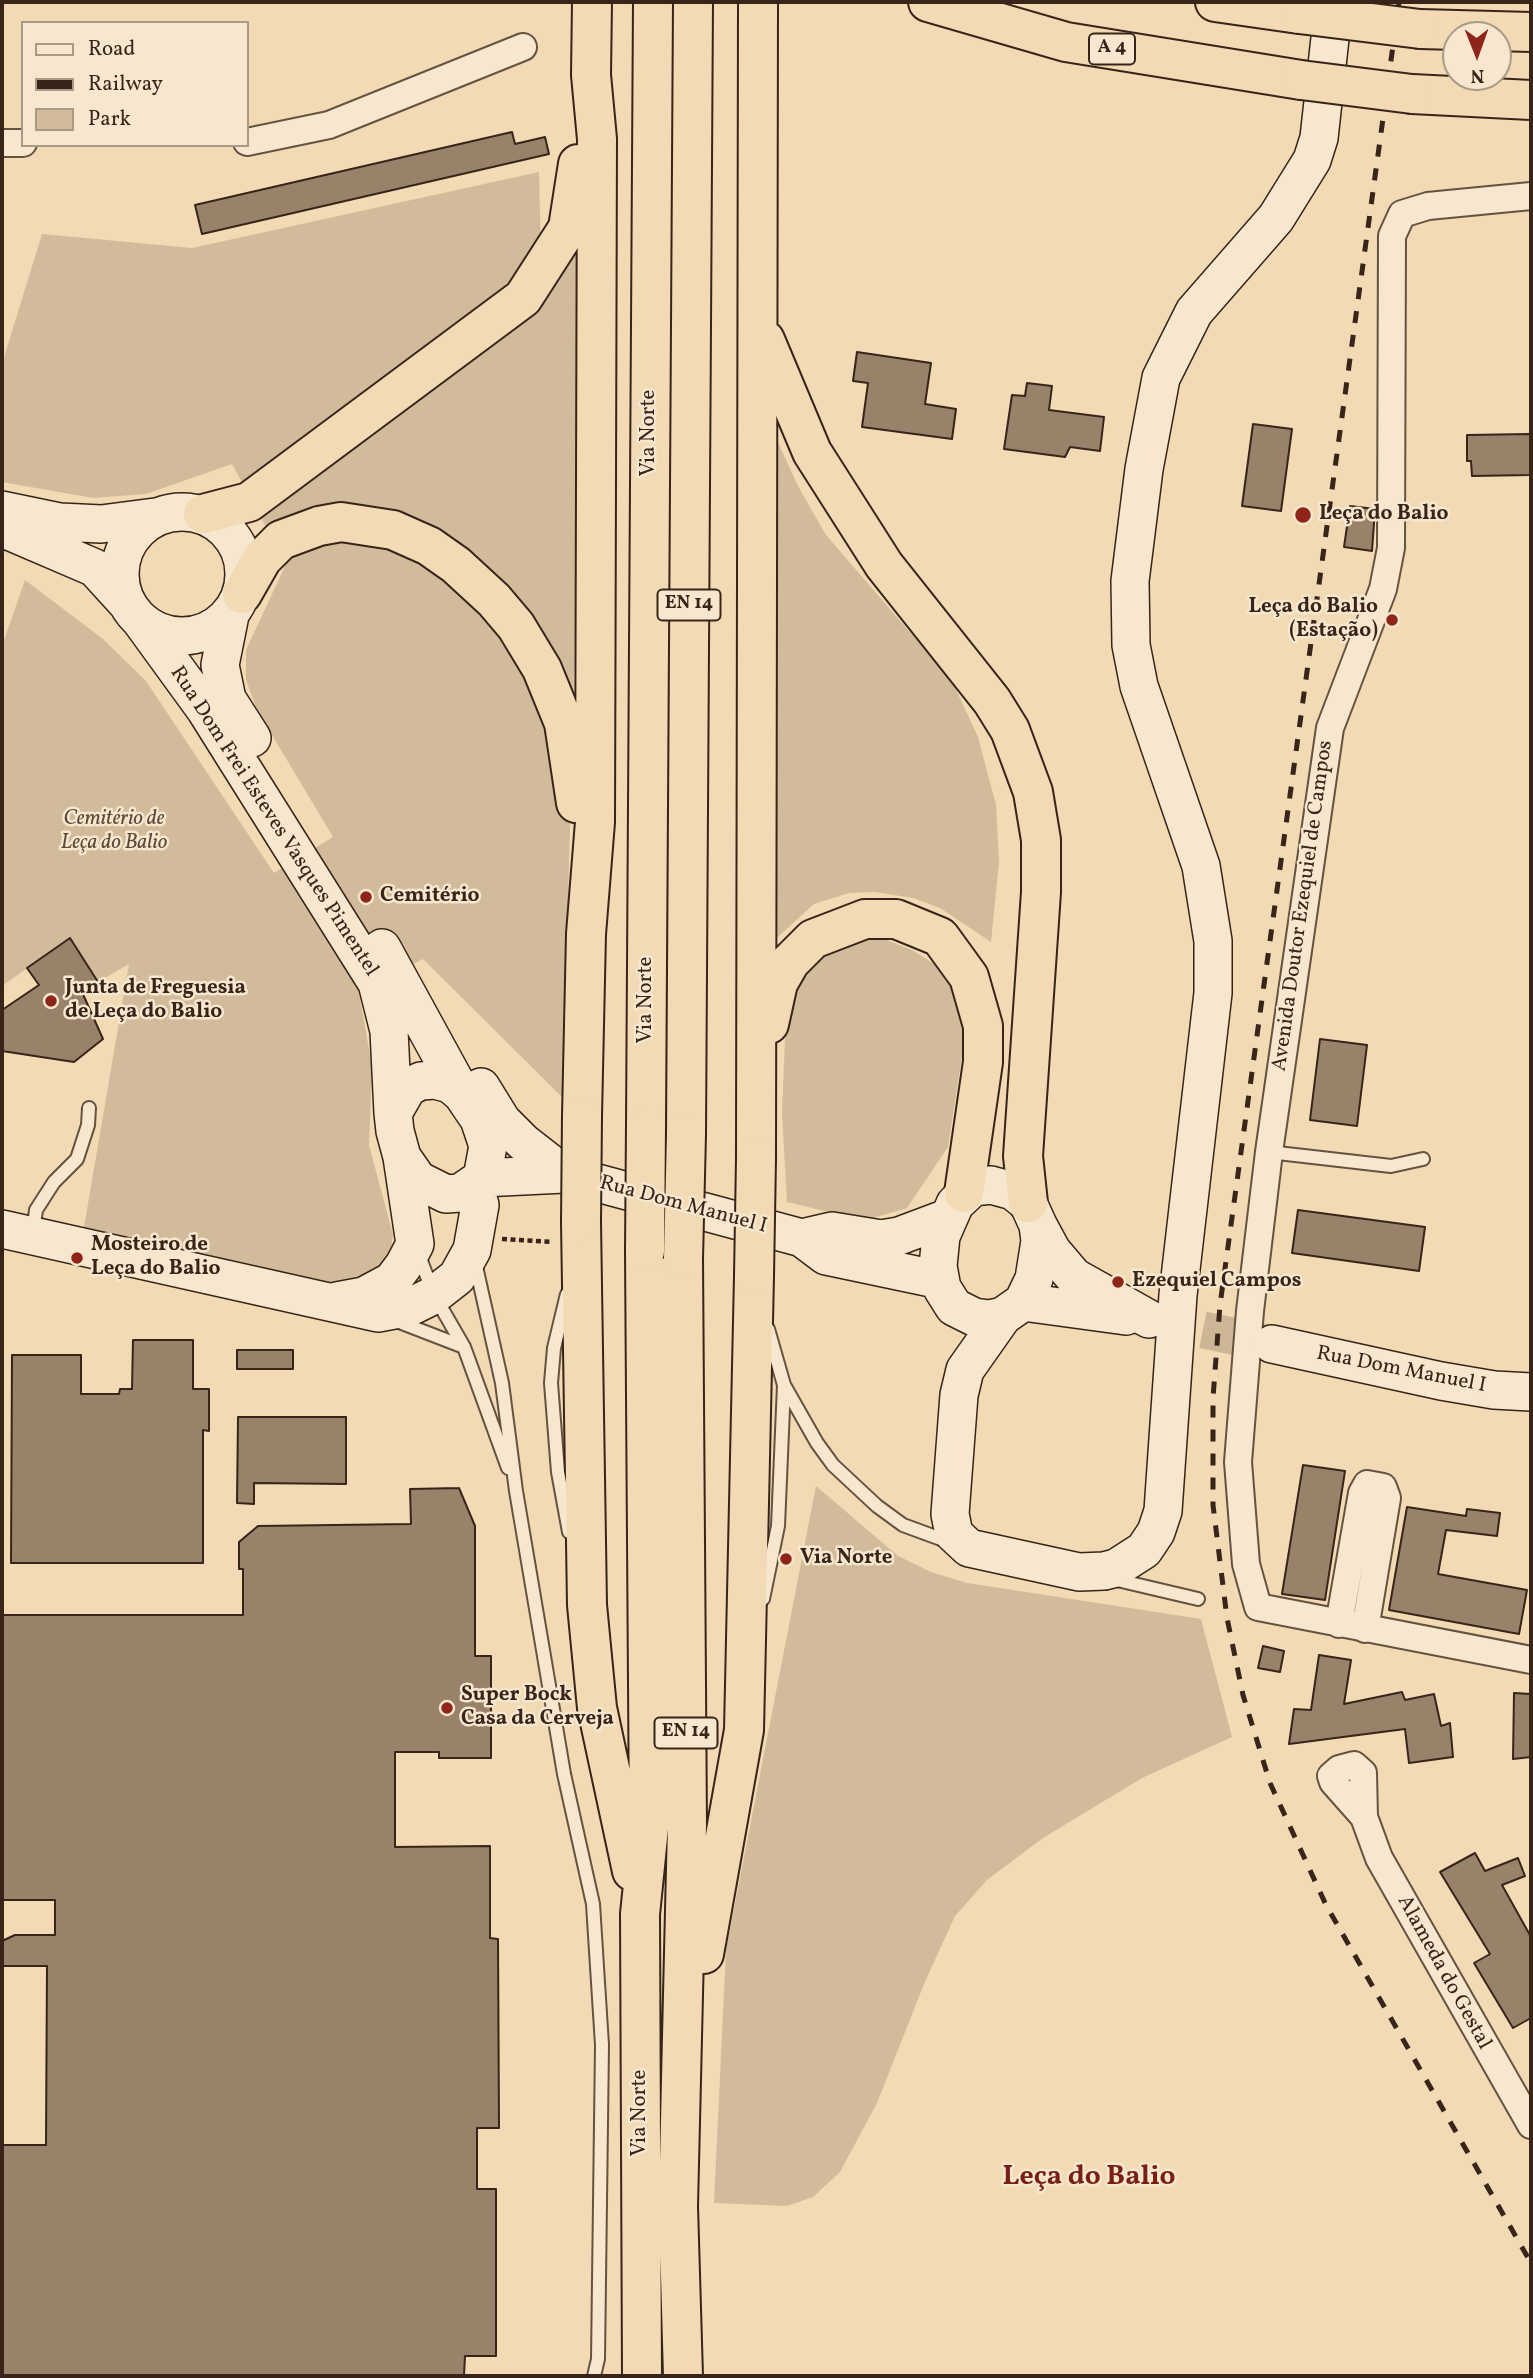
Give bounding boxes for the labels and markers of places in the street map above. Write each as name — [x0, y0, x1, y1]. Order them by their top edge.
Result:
place label: Leça do Balio — [1319, 502, 1449, 528]
marker: Leça do Balio — [1293, 505, 1313, 525]
place label: Leça do Balio (Estação) — [1248, 595, 1378, 645]
marker: Leça do Balio (Estação) — [1384, 612, 1400, 628]
place label: Cemitério — [380, 884, 480, 910]
marker: Cemitério — [358, 889, 374, 905]
place label: Junta de Freguesia de Leça do Balio — [65, 976, 246, 1026]
marker: Junta de Freguesia de Leça do Balio — [43, 993, 59, 1009]
place label: Mosteiro de Leça do Balio — [91, 1233, 221, 1283]
marker: Mosteiro de Leça do Balio — [69, 1250, 85, 1266]
place label: Ezequiel Campos — [1132, 1269, 1301, 1295]
marker: Ezequiel Campos — [1110, 1274, 1126, 1290]
place label: Via Norte — [800, 1546, 892, 1572]
marker: Via Norte — [778, 1551, 794, 1567]
place label: Super Bock Casa da Cerveja — [461, 1683, 614, 1733]
marker: Super Bock Casa da Cerveja — [439, 1700, 455, 1716]

